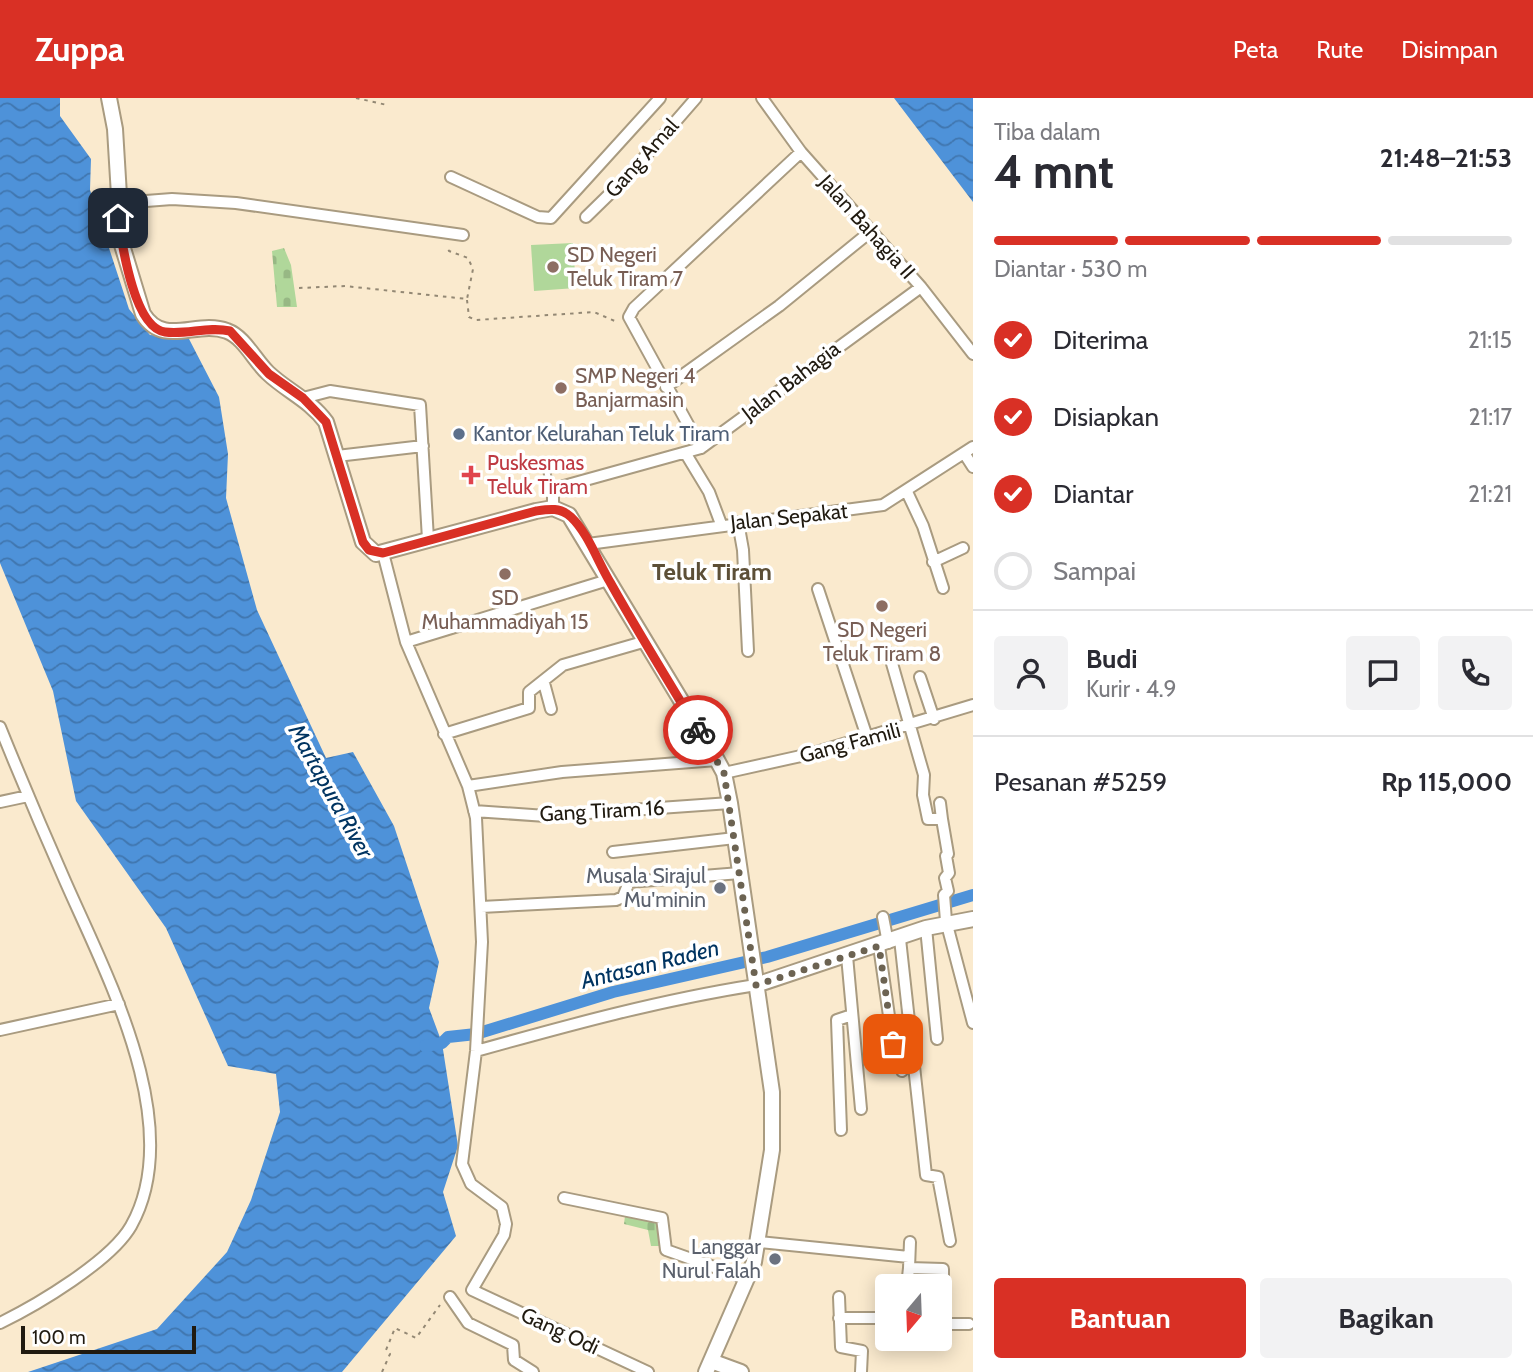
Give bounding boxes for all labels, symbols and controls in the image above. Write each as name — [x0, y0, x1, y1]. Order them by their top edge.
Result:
text: Zuppa — [35, 29, 125, 69]
text: Peta — [1233, 35, 1278, 64]
text: Rute — [1316, 35, 1363, 64]
text: Disimpan — [1401, 35, 1498, 64]
street label: Gang Amal — [600, 113, 684, 202]
text: Tiba dalam — [994, 118, 1100, 146]
text: 21:48–21:53 — [1380, 142, 1512, 174]
text: 4 mnt — [994, 144, 1114, 200]
street label: Jalan Bahagia II — [813, 169, 921, 284]
pin — [88, 188, 148, 248]
icon: home — [99, 199, 137, 237]
place label: SD Negeri Teluk Tiram 7 — [567, 242, 684, 291]
text: Diantar · 530 m — [994, 255, 1147, 283]
marker: SD Negeri Teluk Tiram 7 — [545, 259, 561, 275]
icon: check — [994, 321, 1032, 359]
text: Diterima — [1053, 324, 1148, 356]
text: 21:15 — [1468, 326, 1512, 354]
street label: Jalan Bahagia — [736, 336, 845, 426]
place label: SMP Negeri 4 Banjarmasin — [575, 363, 695, 413]
marker: SMP Negeri 4 Banjarmasin — [553, 380, 569, 396]
icon: check — [994, 398, 1032, 436]
text: Disiapkan — [1053, 401, 1159, 433]
text: 21:17 — [1469, 403, 1512, 431]
place label: Kantor Kelurahan Teluk Tiram — [473, 421, 730, 446]
marker: Kantor Kelurahan Teluk Tiram — [451, 426, 467, 442]
place label: Puskesmas Teluk Tiram — [487, 450, 588, 499]
marker: Puskesmas Teluk Tiram — [461, 465, 481, 485]
icon: check — [994, 475, 1032, 513]
text: Diantar — [1053, 478, 1134, 510]
text: 21:21 — [1468, 480, 1512, 508]
street label: Jalan Sepakat — [728, 498, 849, 535]
text: Sampai — [1053, 555, 1136, 587]
district label: Teluk Tiram — [652, 557, 772, 586]
marker: SD Muhammadiyah 15 — [497, 566, 513, 582]
place label: SD Muhammadiyah 15 — [421, 585, 589, 634]
marker: SD Negeri Teluk Tiram 8 — [874, 598, 890, 614]
place label: SD Negeri Teluk Tiram 8 — [823, 617, 941, 666]
button: person — [994, 636, 1068, 710]
button: chat — [1346, 636, 1420, 710]
button: phone — [1438, 636, 1512, 710]
text: Budi — [1086, 643, 1138, 675]
text: Kurir · 4.9 — [1086, 675, 1177, 703]
courier — [663, 695, 733, 765]
icon: bike — [679, 711, 717, 749]
street label: Gang Famili — [797, 717, 903, 768]
water label: Martapura River — [282, 718, 380, 864]
text: Pesanan #5259 — [994, 766, 1167, 798]
text: Rp 115,000 — [1381, 766, 1512, 798]
street label: Gang Tiram 16 — [539, 795, 665, 826]
place label: Musala Sirajul Mu'minin — [586, 863, 706, 912]
marker: Musala Sirajul Mu'minin — [712, 880, 728, 896]
water label: Antasan Raden — [577, 933, 722, 995]
pin — [863, 1014, 923, 1074]
icon: bag — [874, 1025, 912, 1063]
place label: Langgar Nurul Falah — [662, 1234, 761, 1283]
marker: Langgar Nurul Falah — [767, 1251, 783, 1267]
north arrow — [875, 1274, 952, 1351]
map controls — [875, 1274, 952, 1351]
button: Bantuan — [994, 1278, 1246, 1358]
button: Bagikan — [1260, 1278, 1512, 1358]
street label: Gang Odi — [517, 1302, 603, 1359]
scale bar — [21, 1323, 196, 1355]
text: 100 m — [32, 1326, 86, 1349]

